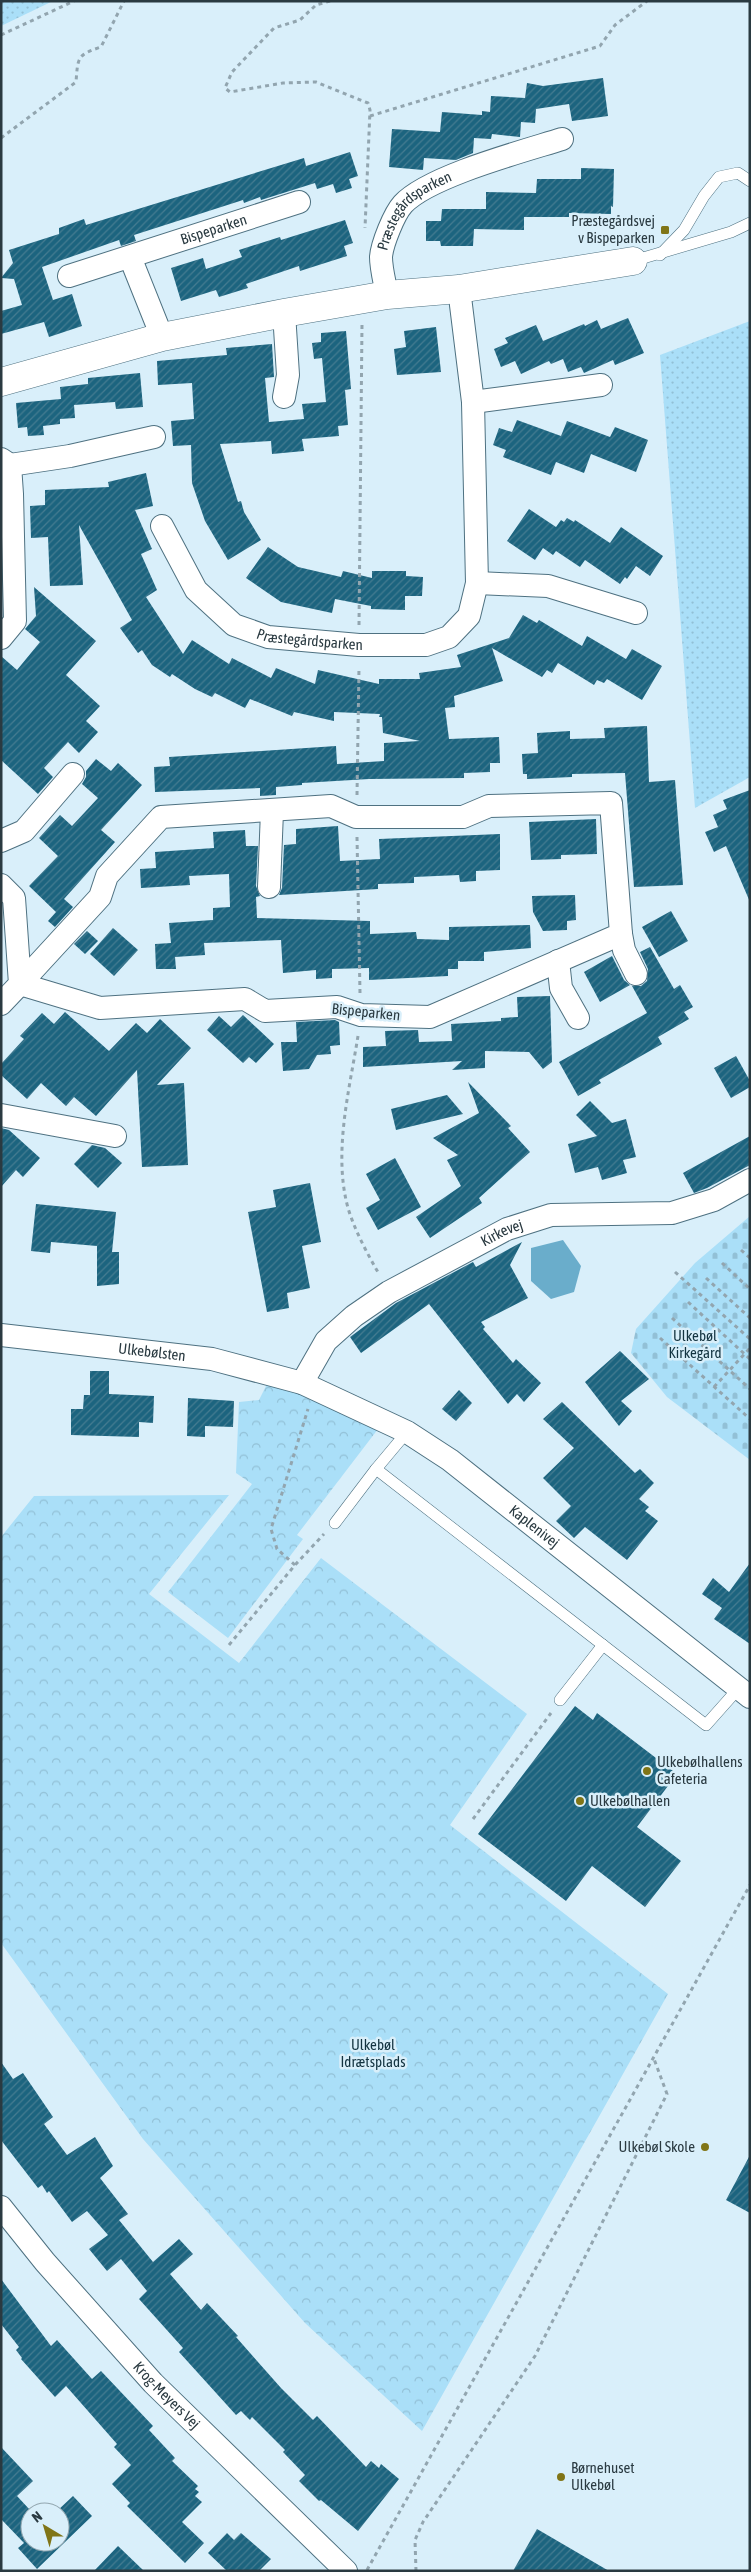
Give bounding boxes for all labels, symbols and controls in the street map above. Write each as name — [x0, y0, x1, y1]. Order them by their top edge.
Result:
street label: Præstegårdsparken — [373, 168, 454, 252]
street label: Bispeparken — [178, 210, 249, 248]
place label: Præstegårdsvej v Bispeparken — [571, 212, 655, 246]
marker: Præstegårdsvej v Bispeparken — [659, 224, 671, 236]
street label: Præstegårdsparken — [255, 625, 363, 653]
street label: Bispeparken — [331, 999, 401, 1024]
street label: Kirkevej — [478, 1216, 525, 1249]
park label: Ulkebøl Kirkegård — [669, 1327, 722, 1361]
street label: Ulkebølsten — [117, 1339, 187, 1364]
street label: Kaplenivej — [506, 1501, 563, 1551]
place label: Ulkebølhallens Cafeteria — [657, 1753, 743, 1787]
marker: Ulkebølhallens Cafeteria — [641, 1765, 653, 1777]
place label: Ulkebølhallen — [590, 1792, 670, 1809]
marker: Ulkebølhallen — [574, 1795, 586, 1807]
park label: Ulkebøl Idrætsplads — [341, 2036, 405, 2070]
place label: Ulkebøl Skole — [619, 2138, 695, 2155]
marker: Ulkebøl Skole — [699, 2141, 711, 2153]
street label: Krog-Meyers Vej — [130, 2358, 204, 2432]
place label: Børnehuset Ulkebøl — [571, 2459, 635, 2493]
marker: Børnehuset Ulkebøl — [555, 2471, 567, 2483]
north arrow — [20, 2502, 70, 2552]
text: N — [29, 2508, 45, 2526]

